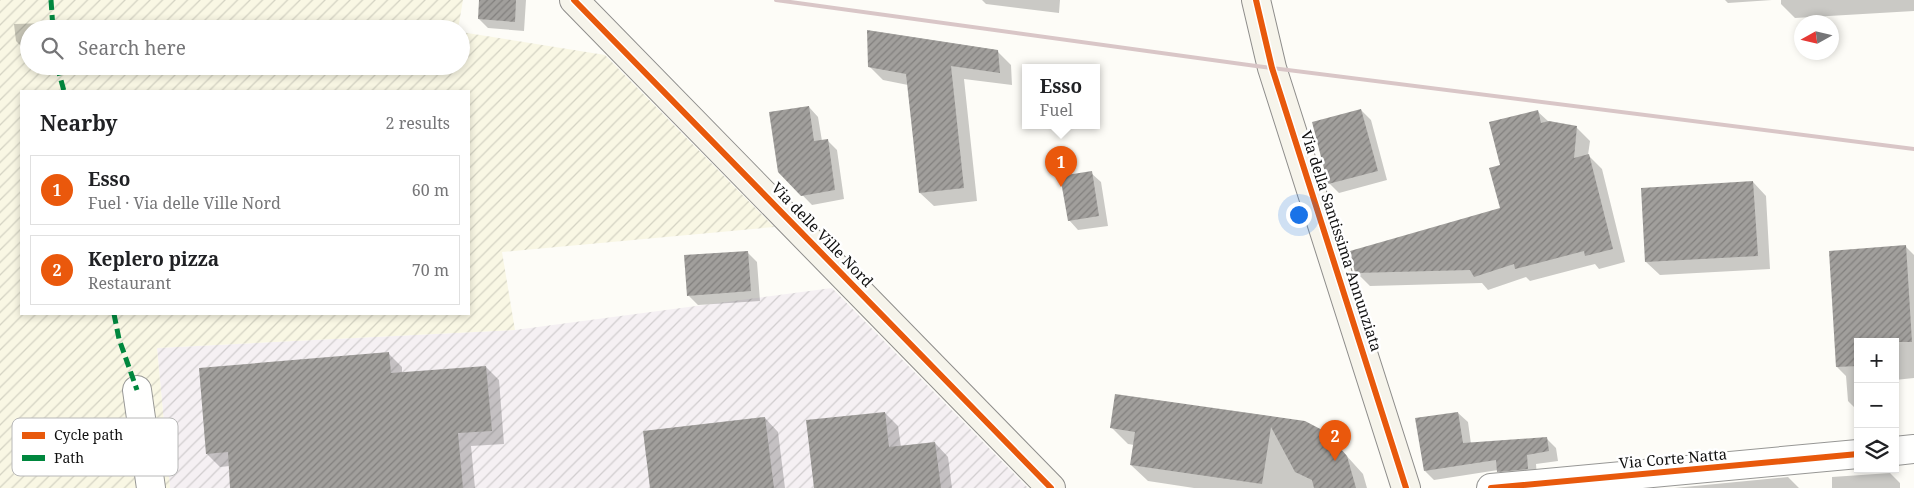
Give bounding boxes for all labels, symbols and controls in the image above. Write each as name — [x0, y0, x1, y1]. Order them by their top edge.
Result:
north arrow — [1794, 15, 1839, 60]
search box — [20, 20, 470, 75]
icon: search — [38, 34, 66, 62]
text: Search here — [78, 35, 186, 61]
popup — [1022, 64, 1100, 129]
text: Esso — [1040, 73, 1082, 99]
text: Fuel — [1040, 99, 1073, 121]
text: Nearby — [40, 109, 118, 137]
text: 2 results — [386, 112, 450, 134]
street label: Via della Santissima Annunziata — [1297, 128, 1387, 354]
pin: 1 — [1045, 146, 1077, 187]
text: Esso — [88, 166, 130, 192]
street label: Via delle Ville Nord — [768, 178, 878, 291]
text: 1 — [52, 179, 62, 201]
text: 60 m — [412, 179, 449, 201]
text: Fuel · Via delle Ville Nord — [88, 192, 281, 214]
your location — [1286, 202, 1312, 228]
text: Keplero pizza — [88, 246, 219, 272]
text: 2 — [52, 259, 62, 281]
text: 70 m — [412, 259, 449, 281]
text: Restaurant — [88, 272, 171, 294]
map controls — [1854, 338, 1899, 473]
button: + — [1854, 338, 1899, 383]
button: − — [1854, 383, 1899, 428]
legend — [12, 418, 178, 476]
pin: 2 — [1319, 420, 1351, 461]
text: Cycle path — [54, 425, 123, 444]
button: layers — [1854, 428, 1899, 473]
street label: Via Corte Natta — [1618, 443, 1728, 473]
text: Path — [54, 448, 84, 467]

